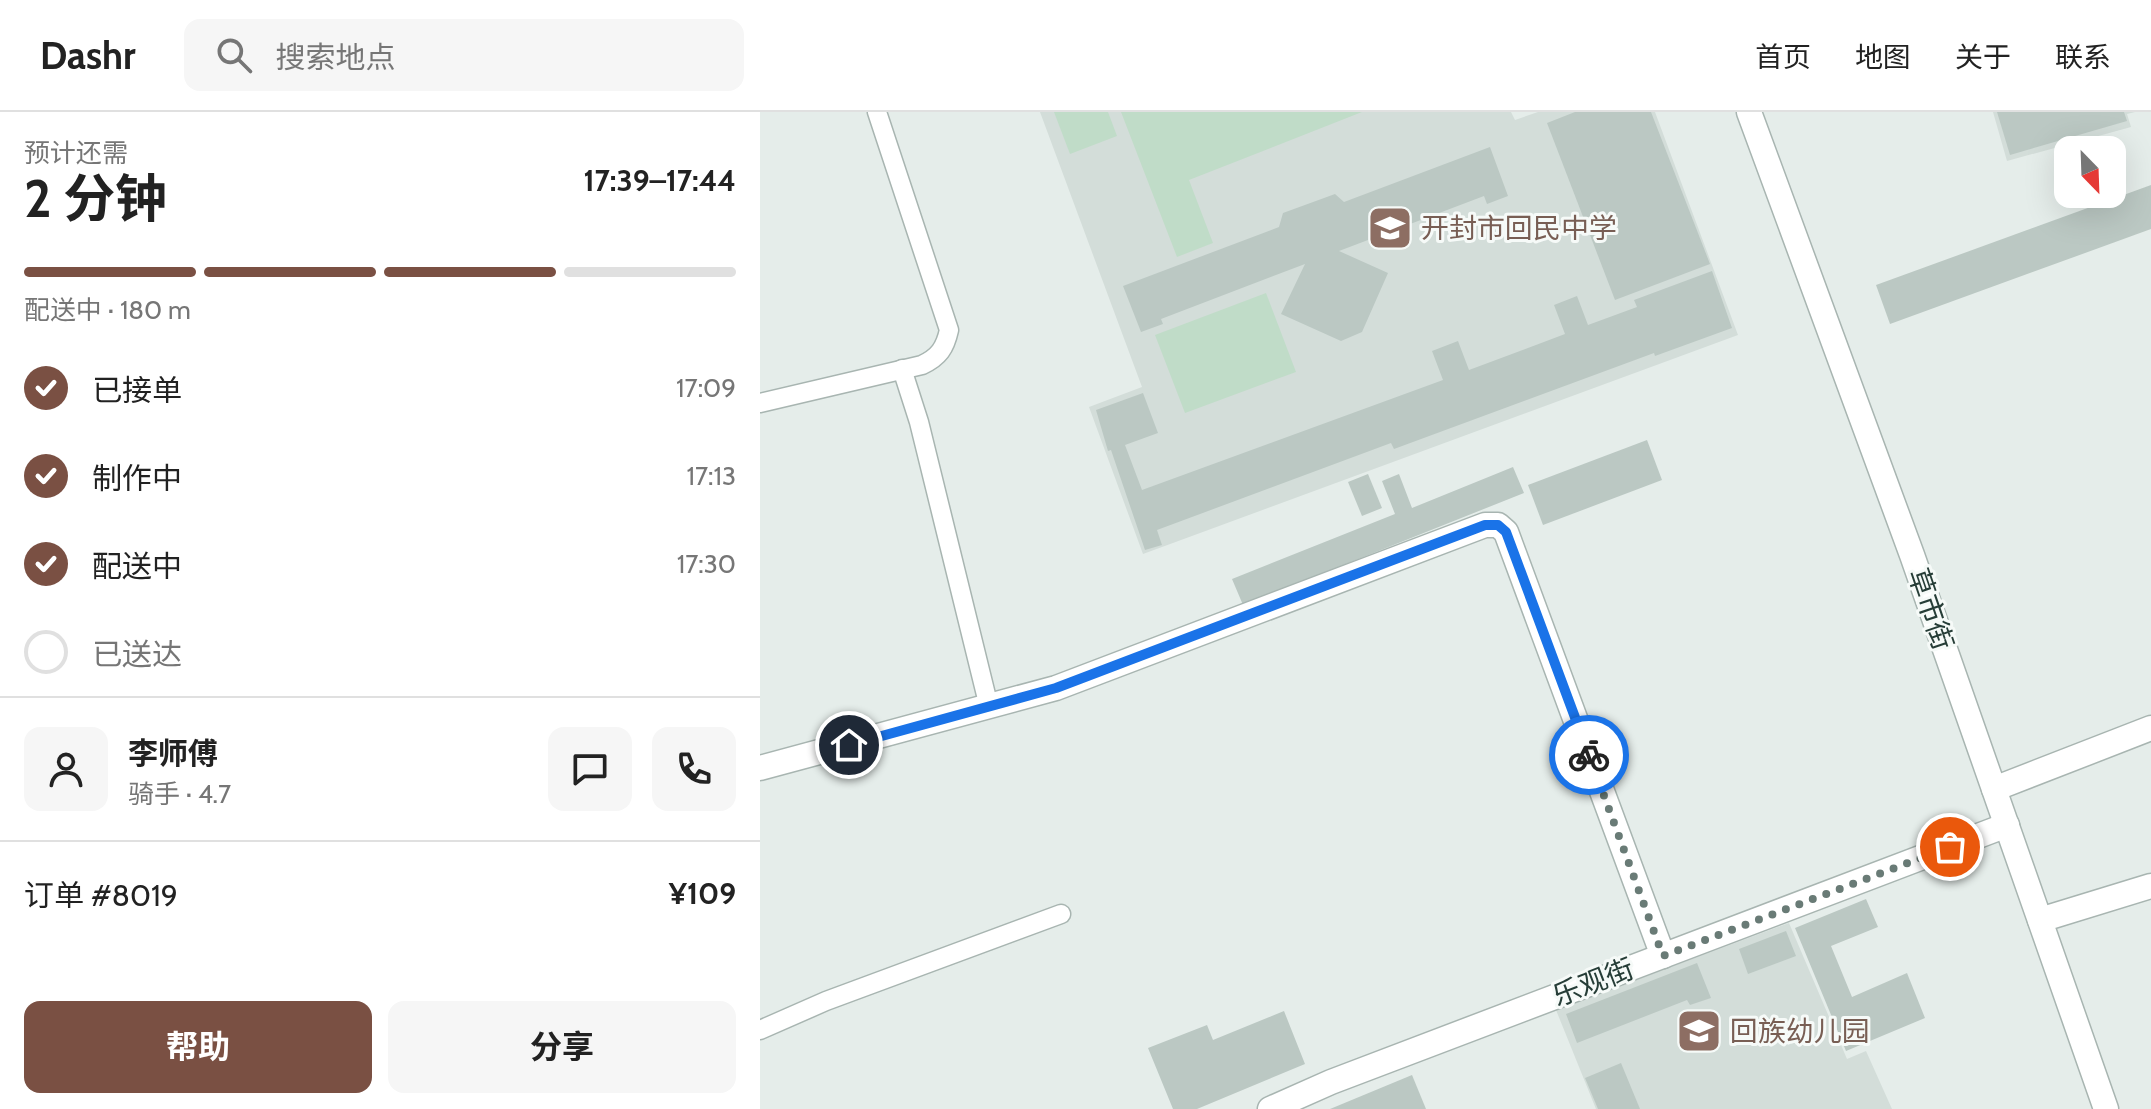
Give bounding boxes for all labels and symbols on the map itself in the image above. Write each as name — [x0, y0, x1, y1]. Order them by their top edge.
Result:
north arrow — [2054, 136, 2126, 208]
school or university icon: 开封市回民中学 — [1366, 204, 1414, 252]
place label: 开封市回民中学 — [1421, 211, 1617, 245]
street label: 草市街 — [1901, 564, 1961, 654]
pin — [815, 711, 883, 779]
courier — [1549, 715, 1629, 795]
pin — [1916, 813, 1984, 881]
street label: 乐观街 — [1548, 951, 1638, 1013]
school or university icon: 回族幼儿园 — [1675, 1007, 1723, 1055]
place label: 回族幼儿园 — [1730, 1014, 1870, 1048]

